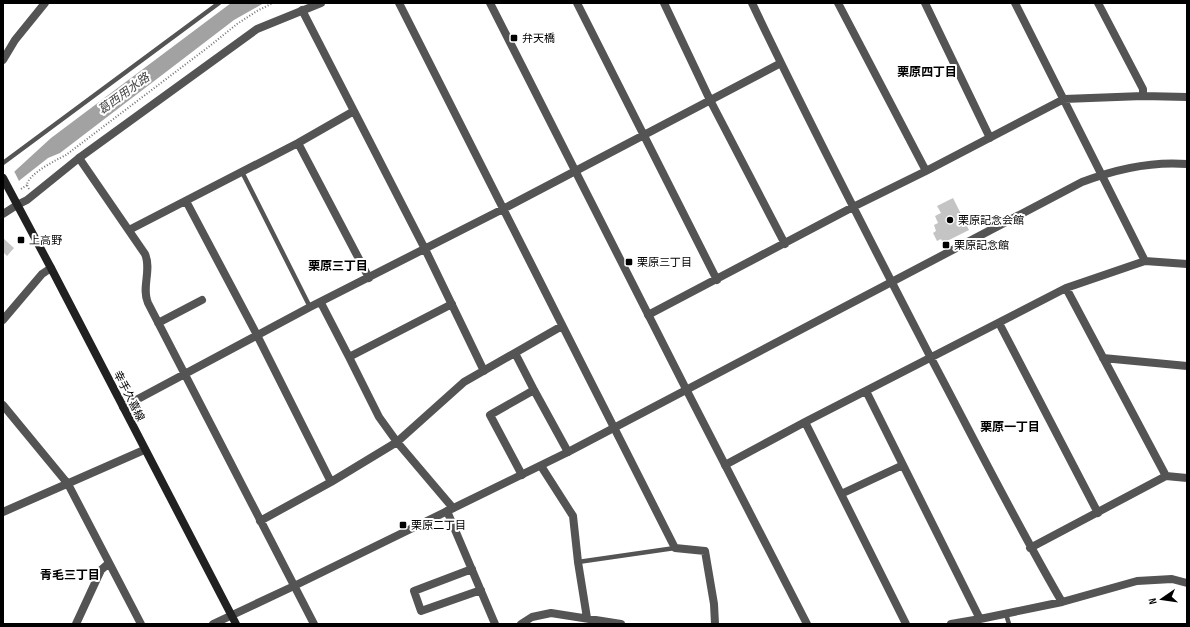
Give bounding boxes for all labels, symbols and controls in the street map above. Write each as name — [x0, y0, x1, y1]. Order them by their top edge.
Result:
place label: 弁天橋 — [522, 32, 555, 45]
marker: 弁天橋 — [509, 33, 519, 43]
district label: 栗原四丁目 — [897, 65, 957, 80]
water label: 葛西用水路 — [95, 70, 153, 118]
place label: 栗原記念会館 — [958, 214, 1024, 227]
marker: 栗原記念会館 — [945, 215, 955, 225]
place label: 上高野 — [29, 234, 62, 247]
marker: 上高野 — [16, 235, 26, 245]
place label: 栗原記念館 — [954, 239, 1009, 252]
marker: 栗原記念館 — [941, 240, 951, 250]
place label: 栗原三丁目 — [637, 256, 692, 269]
marker: 栗原三丁目 — [624, 257, 634, 267]
district label: 栗原三丁目 — [308, 259, 368, 274]
street label: 幸手久喜線 — [111, 369, 147, 423]
district label: 栗原一丁目 — [980, 420, 1040, 435]
place label: 栗原二丁目 — [411, 519, 466, 532]
marker: 栗原二丁目 — [398, 520, 408, 530]
district label: 青毛三丁目 — [40, 568, 100, 583]
north arrow — [1142, 579, 1182, 619]
text: N — [1146, 597, 1160, 605]

